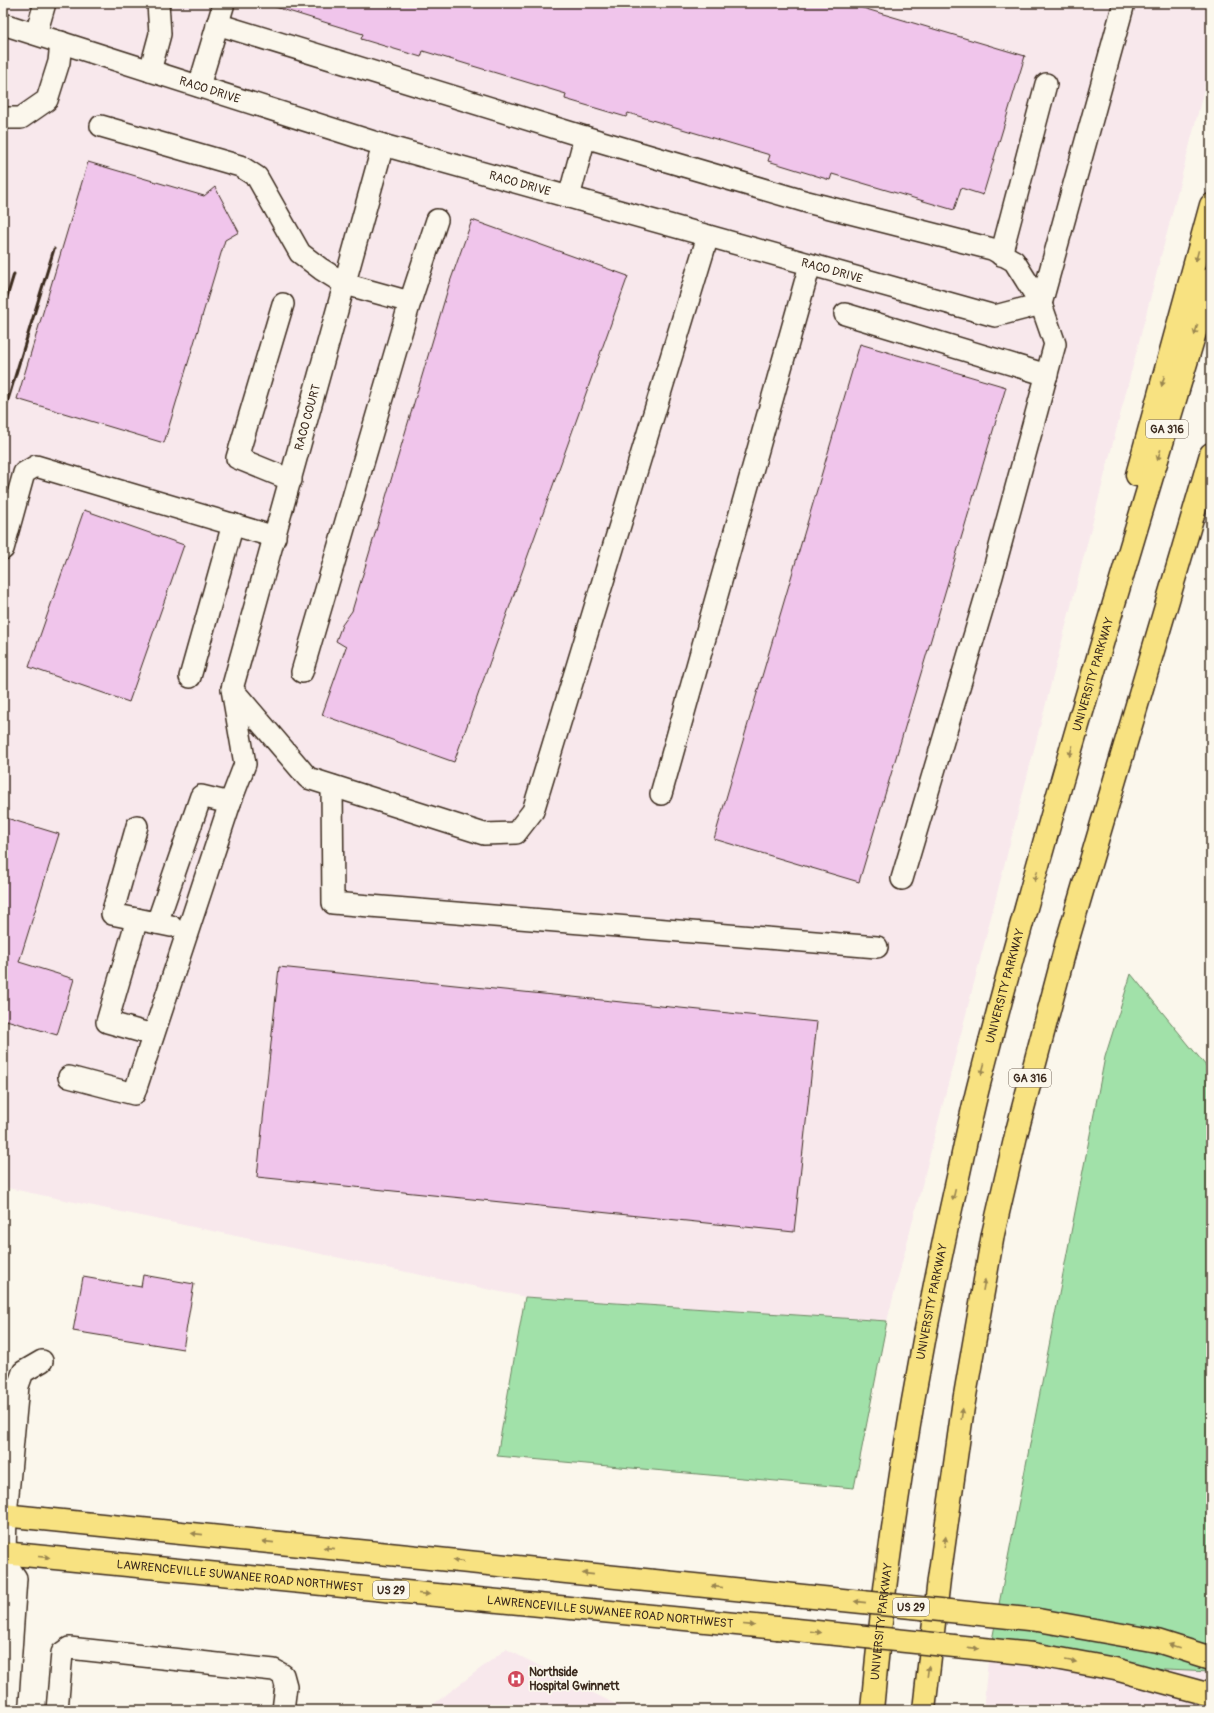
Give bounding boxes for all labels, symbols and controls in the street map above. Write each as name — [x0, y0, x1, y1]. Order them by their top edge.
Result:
street label: RACO DRIVE — [177, 74, 242, 107]
street label: RACO DRIVE — [487, 168, 552, 199]
one-way arrow — [1194, 250, 1200, 262]
street label: RACO DRIVE — [799, 255, 864, 287]
one-way arrow — [1193, 324, 1199, 336]
one-way arrow — [1160, 376, 1166, 388]
street label: RACO COURT — [292, 382, 324, 452]
road number: GA 316 — [1146, 420, 1188, 438]
one-way arrow — [1156, 449, 1162, 461]
street label: UNIVERSITY PARKWAY — [1070, 616, 1117, 733]
one-way arrow — [1068, 745, 1074, 757]
one-way arrow — [1033, 870, 1039, 882]
street label: UNIVERSITY PARKWAY — [983, 927, 1028, 1045]
one-way arrow — [979, 1063, 985, 1075]
road number: GA 316 — [1009, 1069, 1051, 1087]
one-way arrow — [950, 1189, 956, 1202]
street label: UNIVERSITY PARKWAY — [913, 1242, 951, 1361]
one-way arrow — [981, 1279, 987, 1291]
one-way arrow — [959, 1407, 966, 1420]
one-way arrow — [191, 1531, 203, 1538]
one-way arrow — [941, 1536, 948, 1548]
one-way arrow — [262, 1538, 274, 1545]
one-way arrow — [323, 1544, 335, 1551]
one-way arrow — [38, 1554, 50, 1560]
street label: LAWRENCEVILLE SUWANEE ROAD NORTHWEST — [116, 1557, 364, 1596]
one-way arrow — [452, 1557, 464, 1564]
street label: UNIVERSITY PARKWAY — [868, 1562, 896, 1681]
one-way arrow — [582, 1570, 594, 1577]
road number: US 29 — [373, 1581, 409, 1599]
one-way arrow — [711, 1584, 723, 1590]
one-way arrow — [418, 1590, 430, 1597]
street label: LAWRENCEVILLE SUWANEE ROAD NORTHWEST — [486, 1593, 734, 1632]
one-way arrow — [853, 1598, 866, 1605]
road number: US 29 — [893, 1598, 929, 1616]
one-way arrow — [743, 1622, 755, 1628]
one-way arrow — [810, 1628, 822, 1635]
one-way arrow — [1167, 1643, 1179, 1649]
one-way arrow — [967, 1645, 979, 1652]
one-way arrow — [1065, 1658, 1077, 1664]
place label: Northside Hospital Gwinnett — [529, 1665, 620, 1694]
one-way arrow — [925, 1665, 932, 1677]
hospital icon: Northside Hospital Gwinnett — [506, 1669, 526, 1689]

